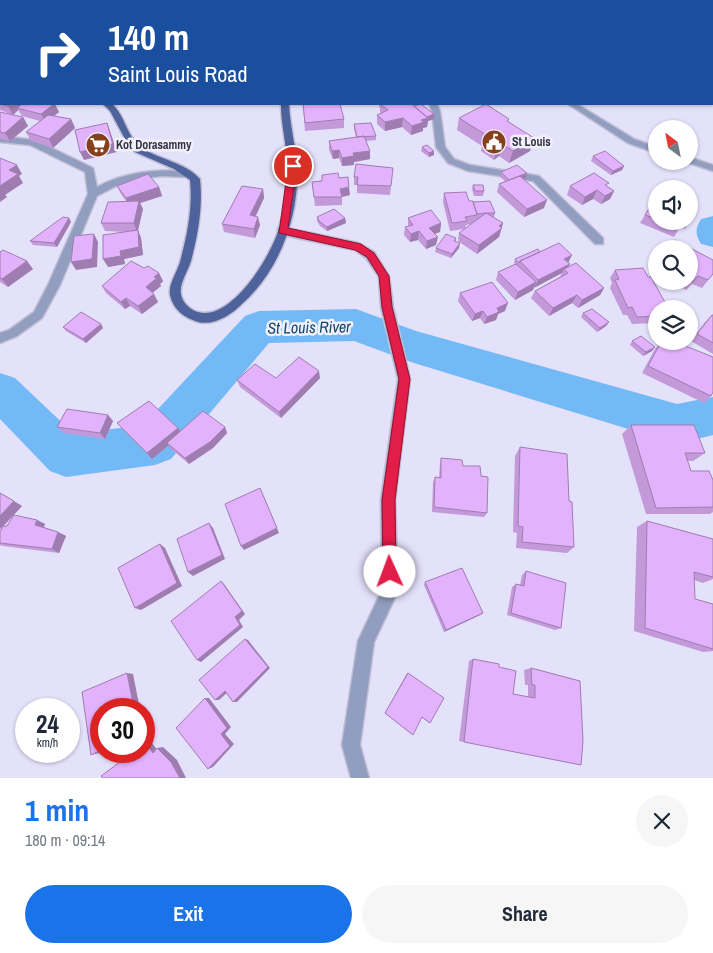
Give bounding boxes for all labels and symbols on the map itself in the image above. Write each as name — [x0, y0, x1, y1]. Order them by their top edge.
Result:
north arrow — [648, 120, 698, 170]
public building icon: St Louis — [481, 129, 507, 155]
supermarket icon: Kot Dorasammy — [85, 132, 111, 158]
place label: St Louis — [512, 134, 551, 150]
place label: Kot Dorasammy — [116, 137, 192, 153]
pin — [272, 145, 314, 187]
water label: St Louis River — [267, 315, 351, 339]
position arrow — [363, 545, 415, 597]
speed limit sign: 30 — [90, 698, 155, 763]

